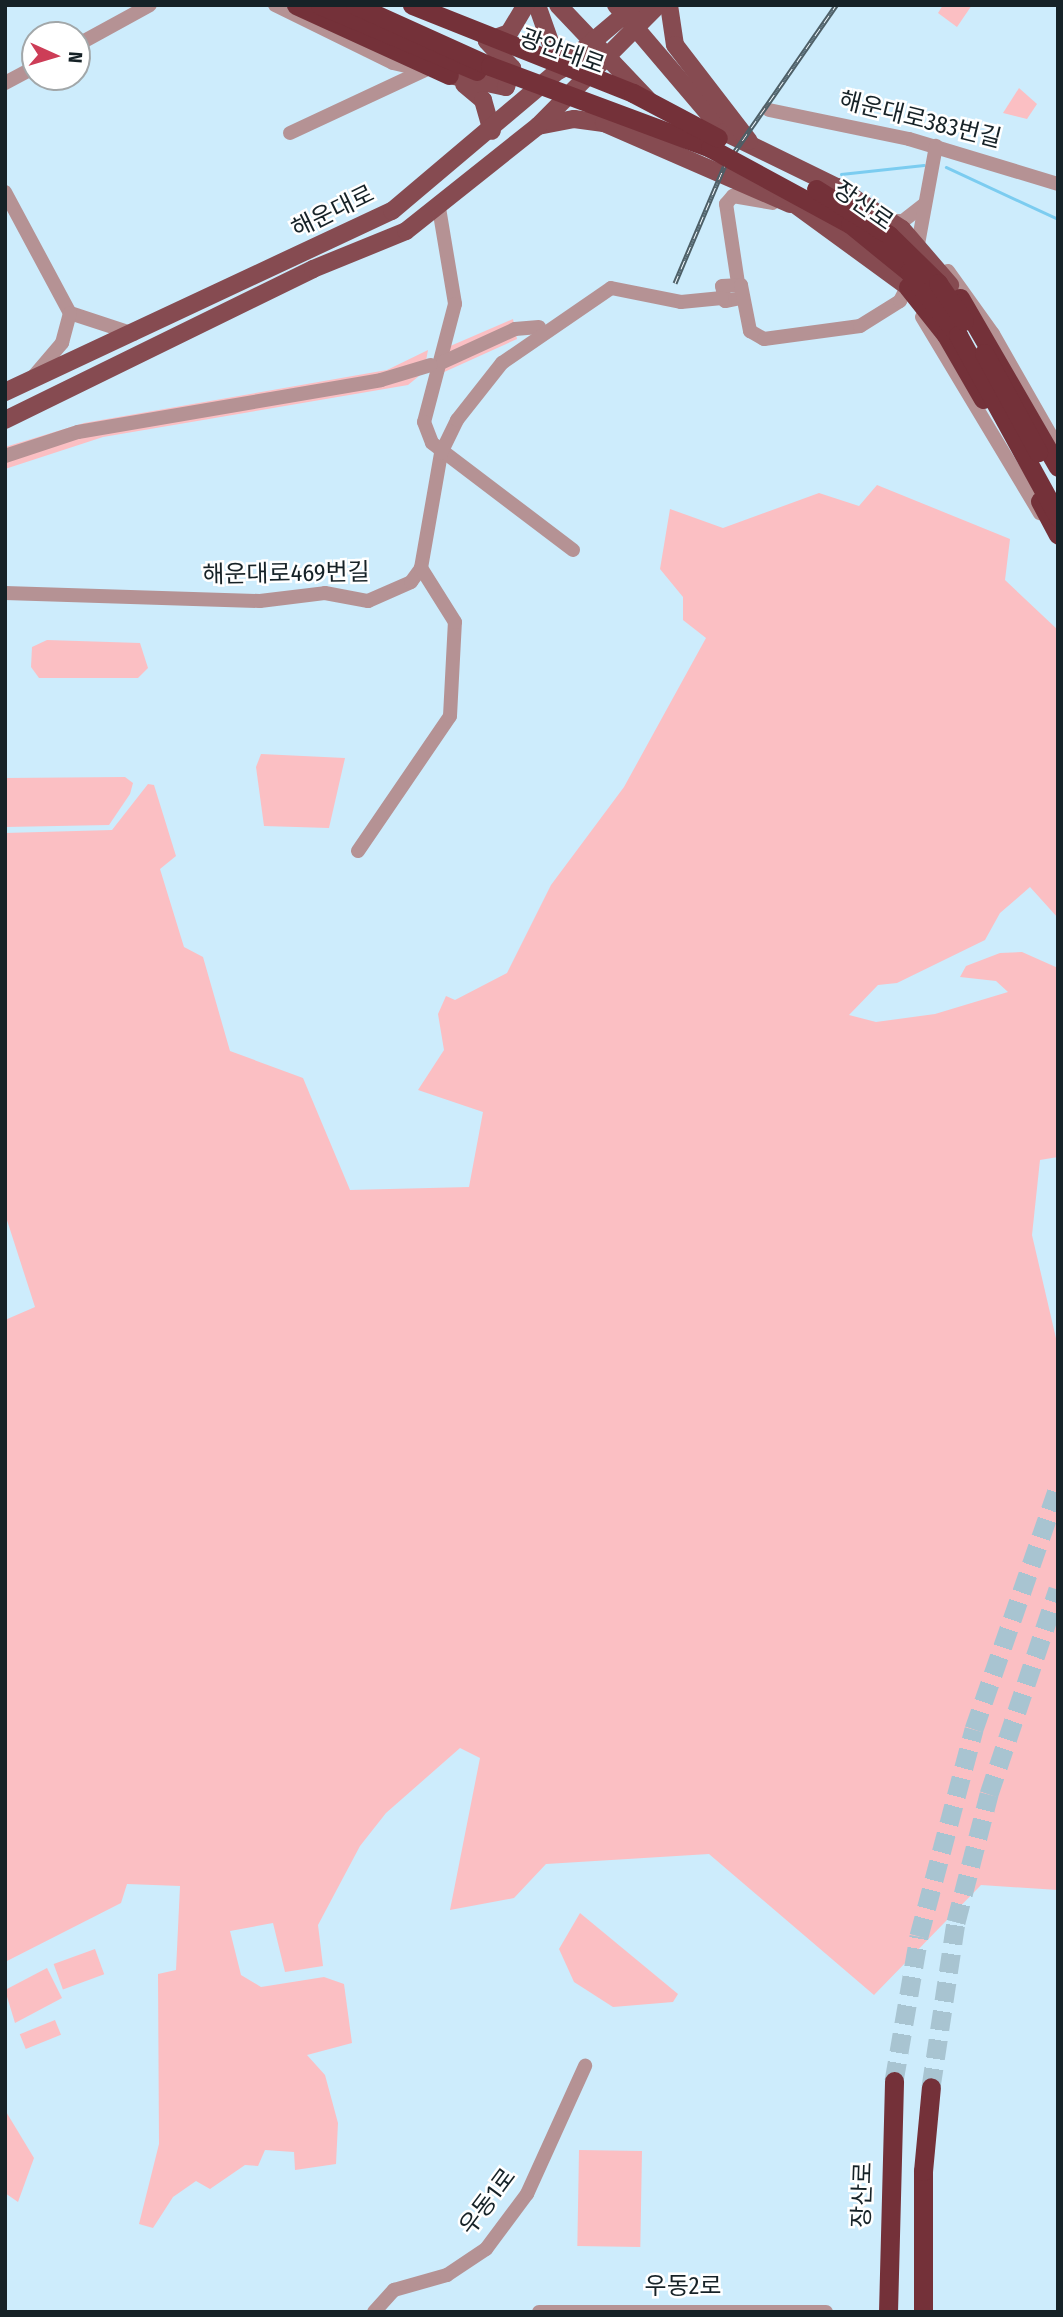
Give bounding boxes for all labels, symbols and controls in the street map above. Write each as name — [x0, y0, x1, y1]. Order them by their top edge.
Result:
north arrow — [21, 21, 91, 91]
street label: 광안대로 — [516, 23, 608, 81]
text: N — [64, 51, 87, 64]
street label: 해운대로383번길 — [836, 86, 1004, 154]
street label: 장산로 — [828, 175, 898, 237]
street label: 해운대로 — [287, 180, 379, 244]
street label: 해운대로469번길 — [202, 558, 370, 590]
street label: 장산로 — [847, 2161, 879, 2229]
street label: 우동1로 — [454, 2163, 522, 2241]
street label: 우동2로 — [645, 2273, 721, 2301]

